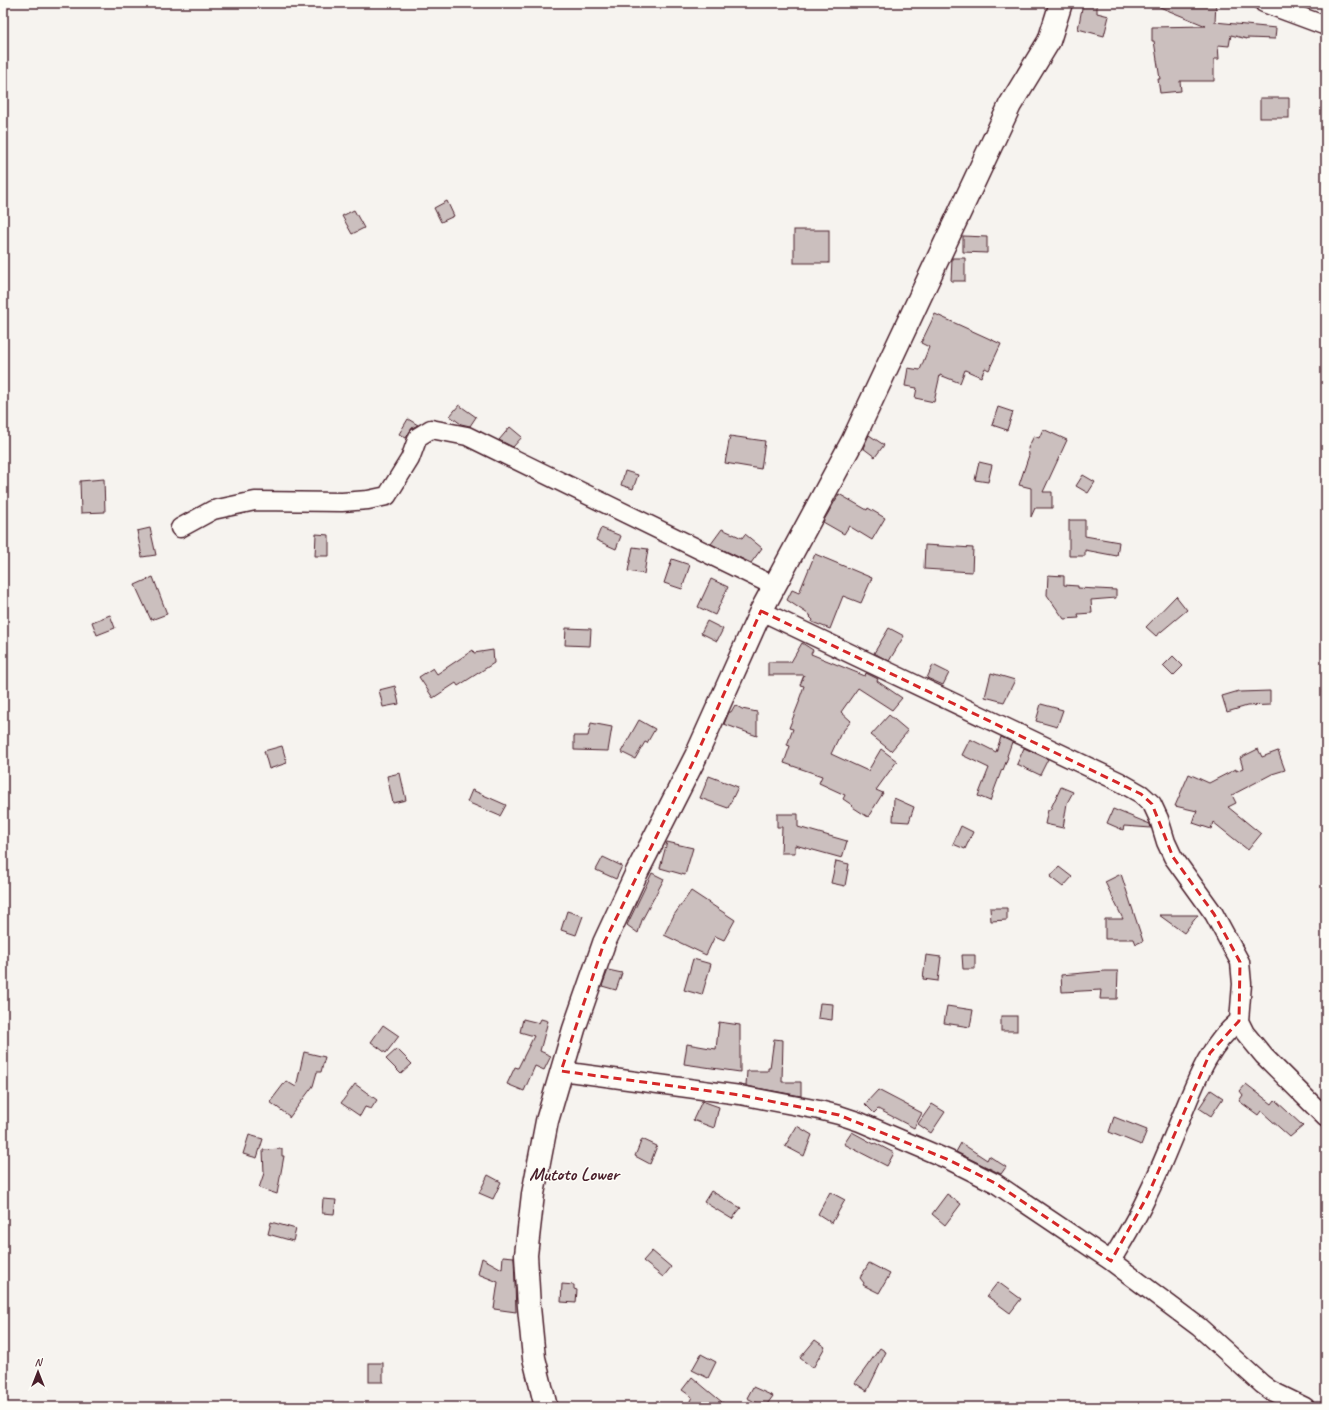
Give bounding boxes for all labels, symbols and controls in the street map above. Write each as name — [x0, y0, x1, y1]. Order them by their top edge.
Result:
district label: Mutoto Lower — [529, 1162, 621, 1186]
north arrow — [18, 1352, 58, 1392]
text: N — [35, 1355, 44, 1369]

